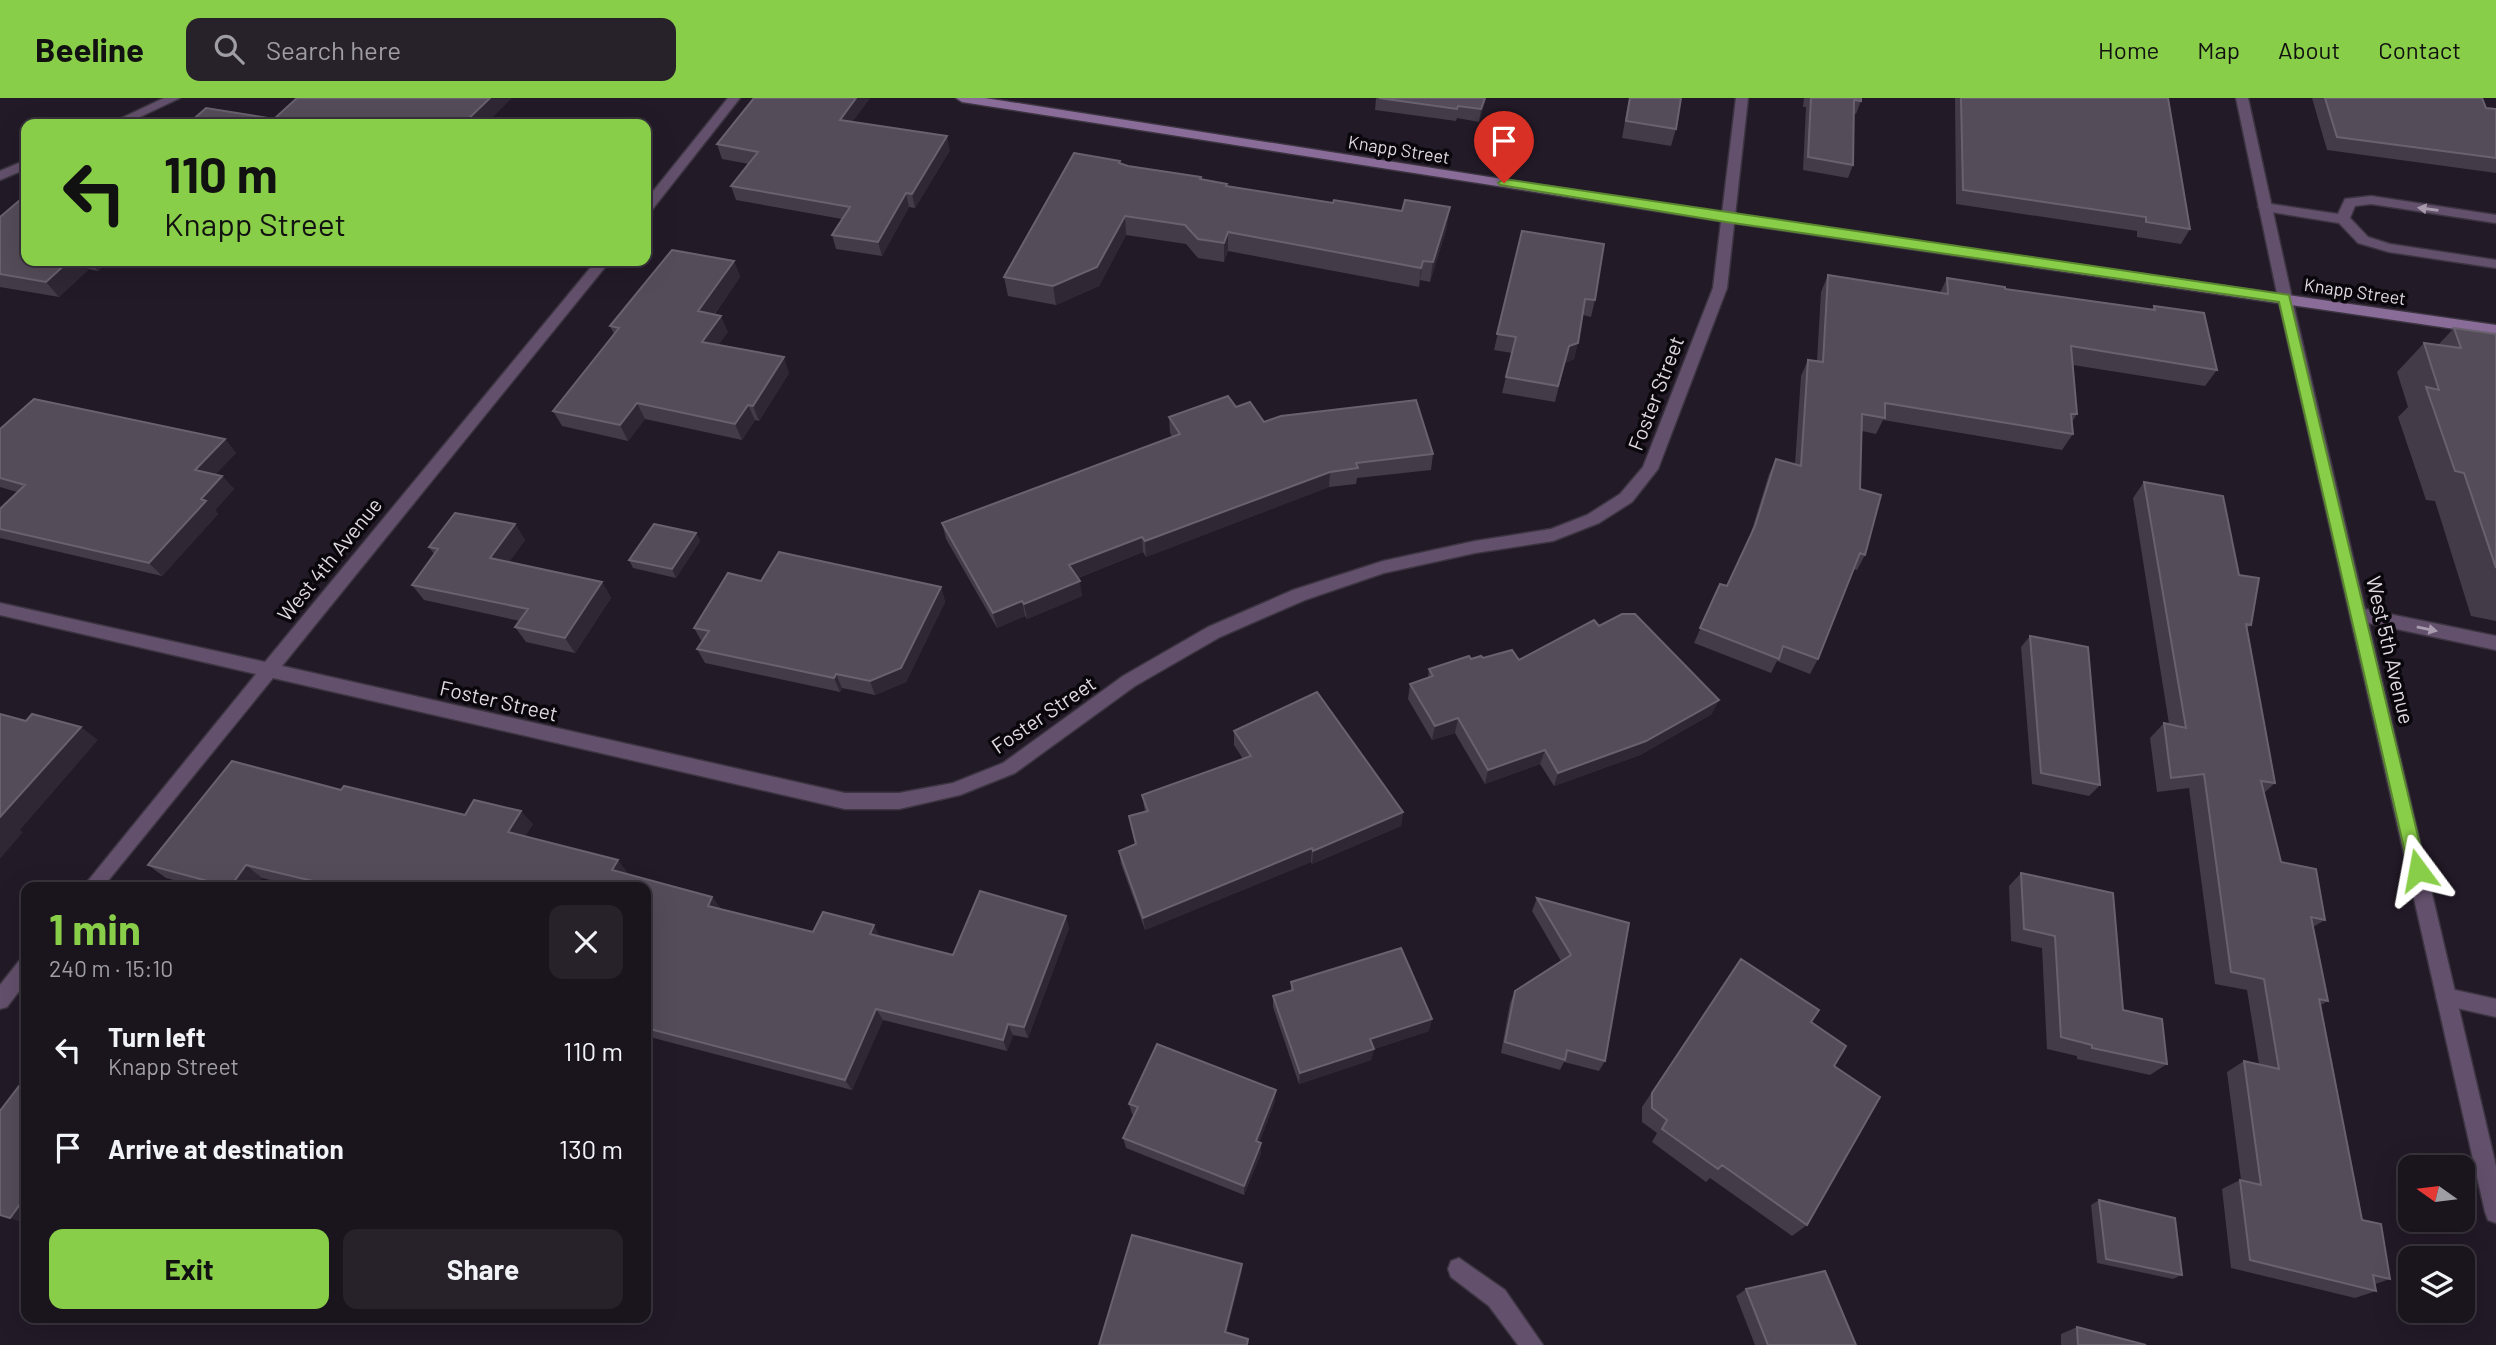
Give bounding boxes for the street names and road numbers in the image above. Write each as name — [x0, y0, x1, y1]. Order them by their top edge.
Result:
street label: Knapp Street — [1347, 130, 1451, 168]
street label: Knapp Street — [2303, 273, 2407, 309]
street label: Foster Street — [1622, 332, 1688, 454]
street label: West 4th Avenue — [272, 492, 386, 626]
street label: West 5th Avenue — [2362, 574, 2420, 726]
street label: Foster Street — [986, 670, 1100, 758]
street label: Foster Street — [438, 674, 560, 726]

